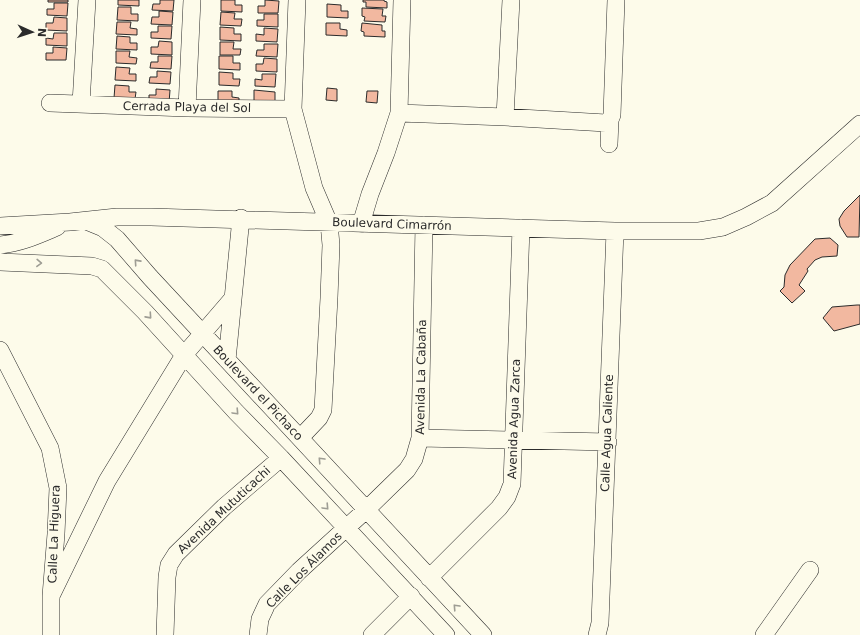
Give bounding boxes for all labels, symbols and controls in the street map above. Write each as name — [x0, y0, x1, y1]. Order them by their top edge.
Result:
north arrow — [12, 12, 52, 52]
text: N — [35, 28, 48, 37]
street label: Cerrada Playa del Sol — [123, 99, 251, 115]
street label: Boulevard Cimarrón — [332, 215, 452, 233]
one-way arrow — [36, 259, 42, 267]
one-way arrow — [134, 259, 141, 267]
one-way arrow — [144, 311, 152, 319]
street label: Avenida La Cabaña — [413, 319, 429, 435]
street label: Boulevard el Pichaco — [210, 343, 306, 443]
street label: Avenida Agua Zarca — [505, 359, 523, 479]
street label: Calle Agua Caliente — [598, 374, 616, 492]
one-way arrow — [232, 407, 239, 415]
one-way arrow — [319, 457, 326, 464]
street label: Avenida Mututicachi — [175, 463, 273, 557]
street label: Calle La Higuera — [45, 484, 63, 584]
one-way arrow — [321, 502, 328, 510]
street label: Calle Los Álamos — [262, 528, 345, 611]
one-way arrow — [453, 604, 461, 612]

